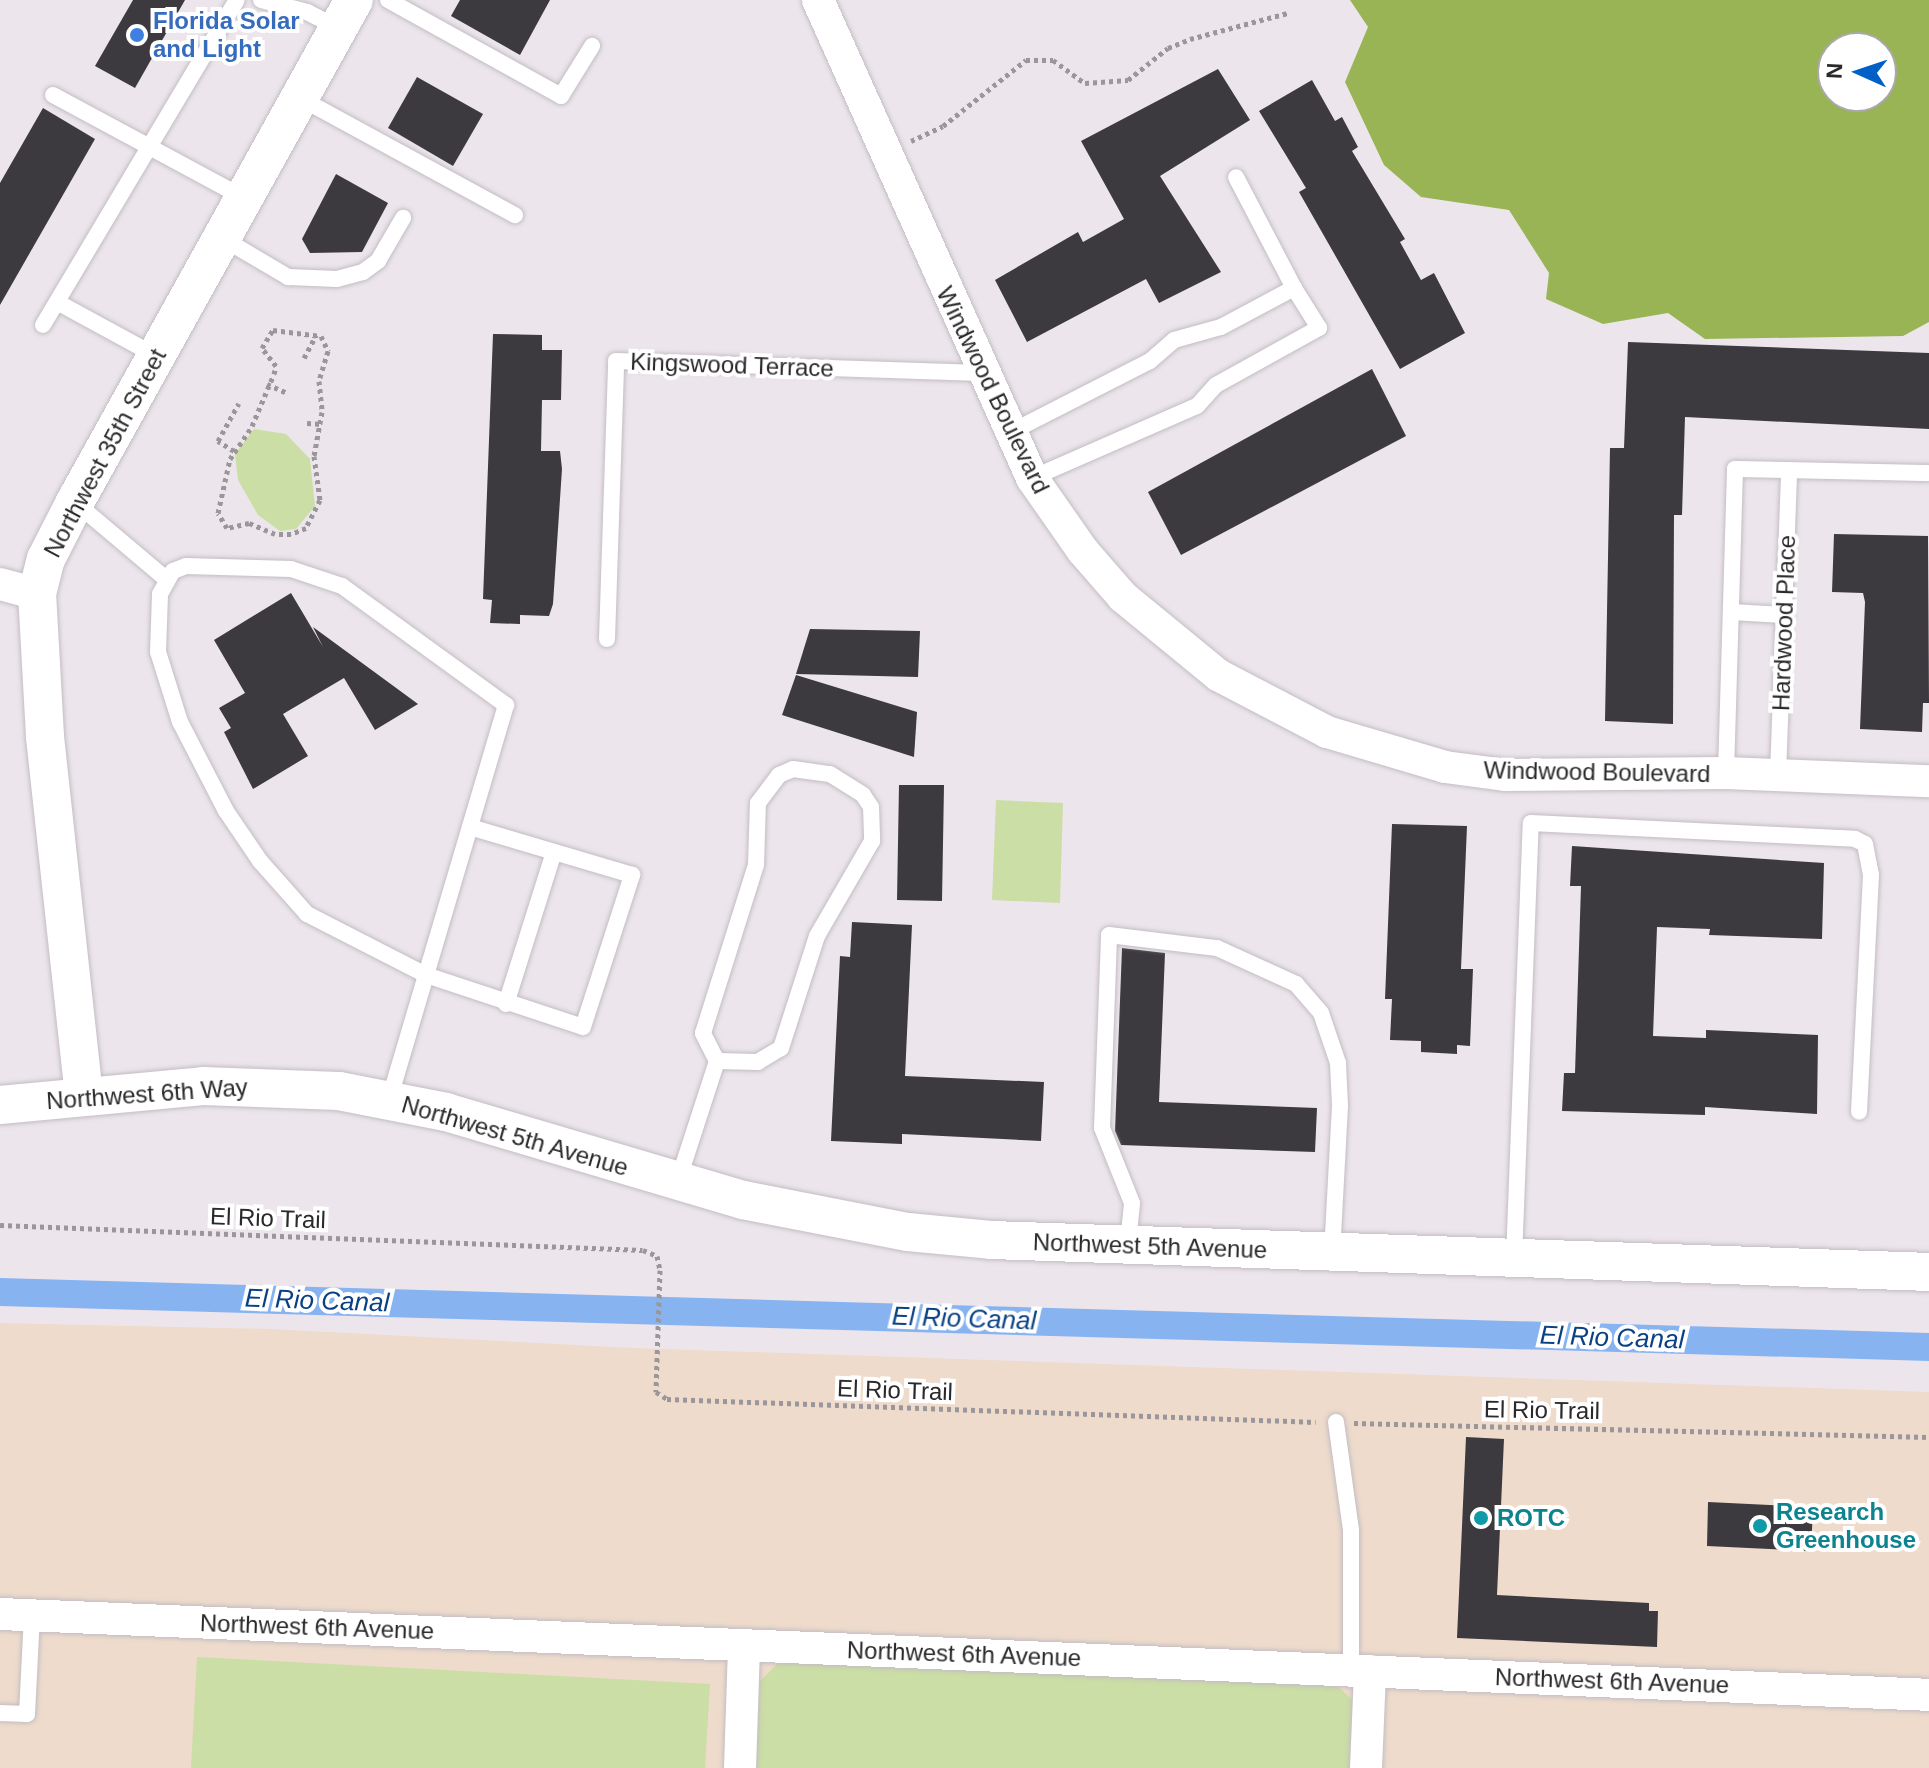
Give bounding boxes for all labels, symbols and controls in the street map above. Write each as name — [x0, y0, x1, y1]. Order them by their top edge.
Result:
place label: Florida Solar and Light — [153, 7, 300, 63]
marker: Florida Solar and Light — [128, 26, 146, 44]
north arrow — [1817, 32, 1897, 112]
text: N — [1822, 62, 1847, 79]
street label: Windwood Boulevard — [930, 282, 1056, 498]
street label: Northwest 35th Street — [38, 344, 172, 562]
street label: Kingswood Terrace — [630, 347, 834, 383]
street label: Hardwood Place — [1767, 535, 1801, 711]
street label: Windwood Boulevard — [1483, 756, 1711, 788]
street label: Northwest 6th Way — [45, 1073, 249, 1115]
street label: Northwest 5th Avenue — [398, 1090, 632, 1182]
street label: El Rio Trail — [209, 1202, 327, 1234]
street label: Northwest 5th Avenue — [1032, 1227, 1268, 1265]
water label: El Rio Canal — [244, 1283, 390, 1319]
water label: El Rio Canal — [891, 1301, 1037, 1337]
water label: El Rio Canal — [1539, 1320, 1685, 1356]
street label: El Rio Trail — [836, 1374, 954, 1406]
street label: El Rio Trail — [1484, 1395, 1600, 1425]
place label: Research Greenhouse — [1776, 1498, 1916, 1554]
place label: ROTC — [1497, 1504, 1565, 1532]
marker: ROTC — [1472, 1509, 1490, 1527]
marker: Research Greenhouse — [1751, 1517, 1769, 1535]
street label: Northwest 6th Avenue — [199, 1608, 435, 1646]
street label: Northwest 6th Avenue — [846, 1635, 1082, 1673]
street label: Northwest 6th Avenue — [1494, 1662, 1730, 1700]

